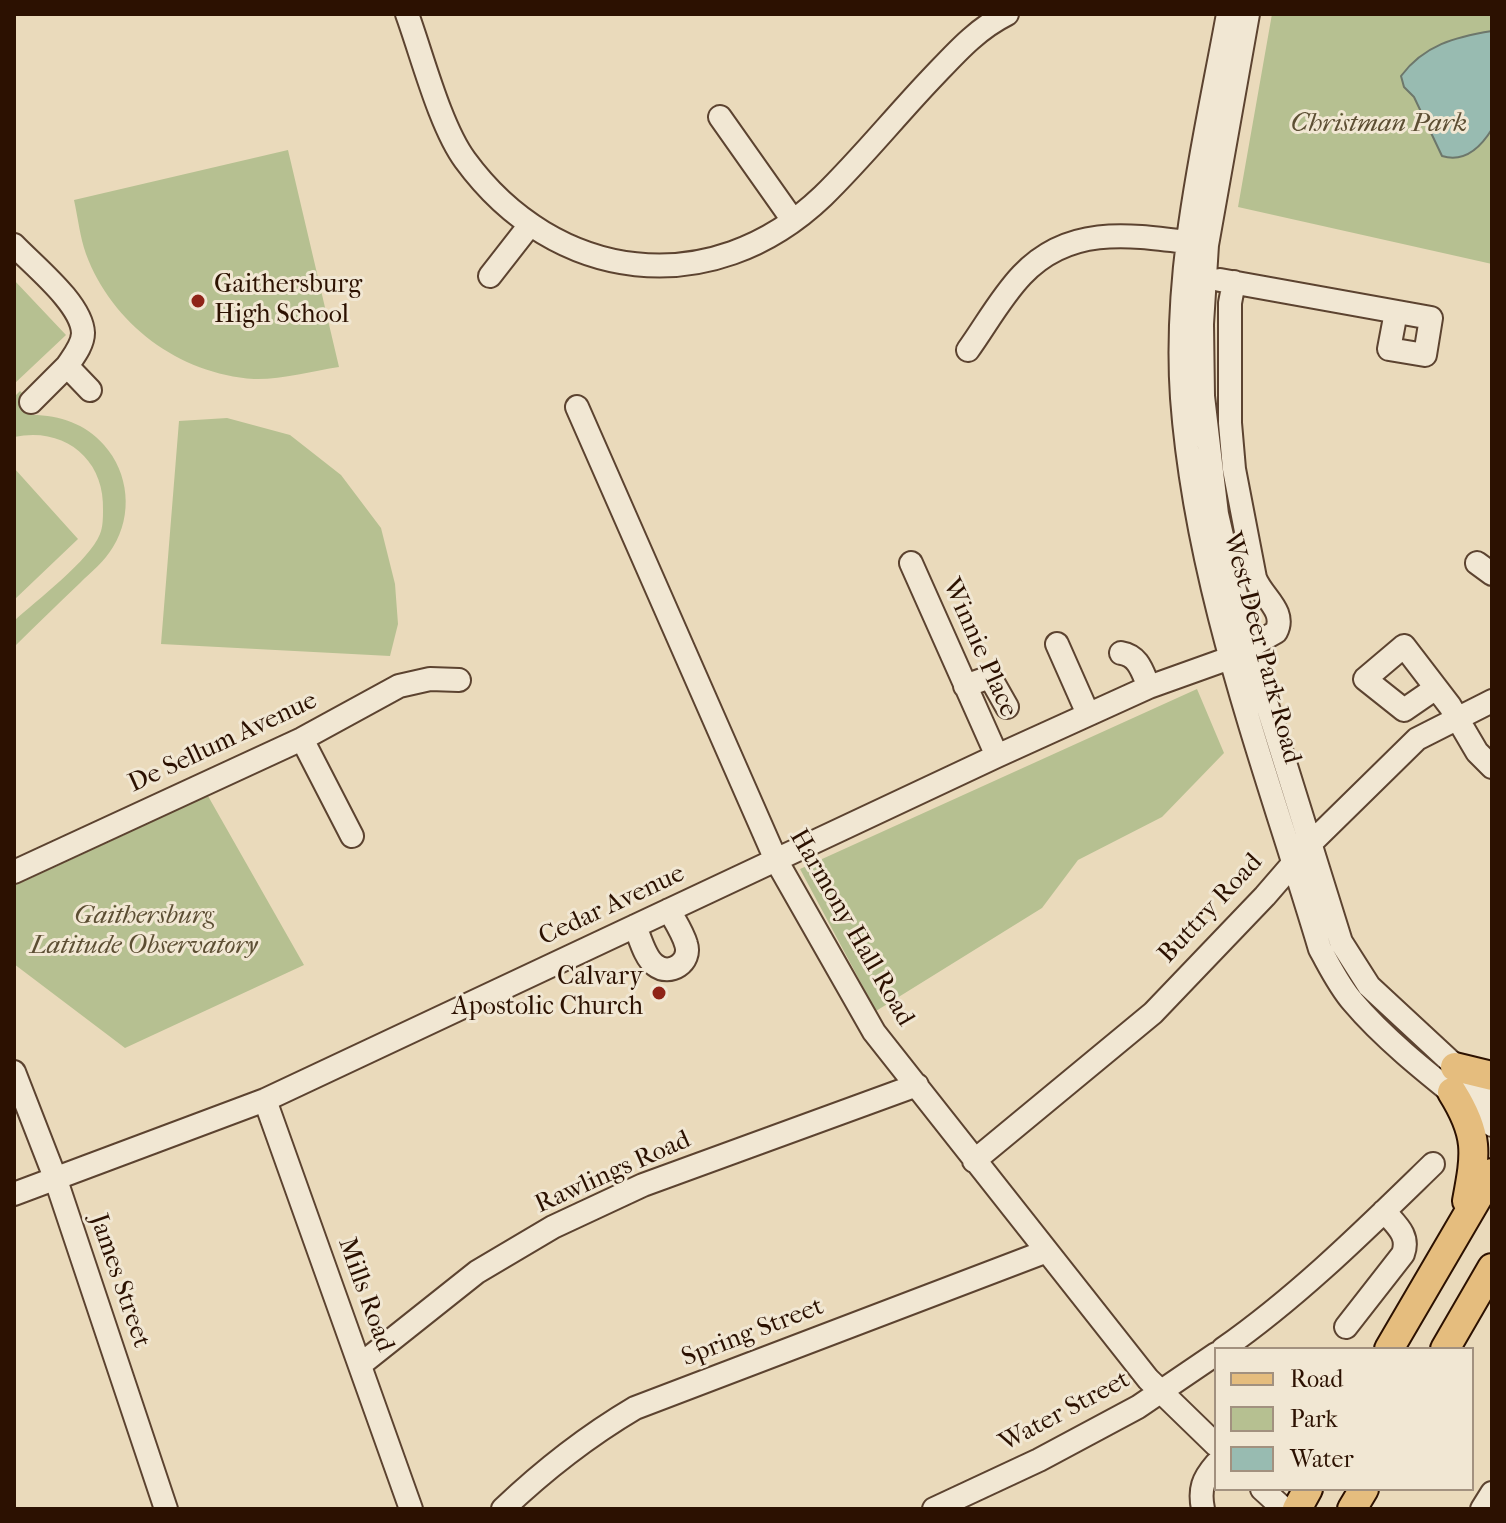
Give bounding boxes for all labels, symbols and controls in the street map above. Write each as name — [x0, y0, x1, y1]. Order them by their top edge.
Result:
park label: Christman Park — [1291, 109, 1467, 141]
place label: Gaithersburg High School — [214, 270, 362, 332]
marker: Gaithersburg High School — [189, 292, 207, 310]
street label: West Deer Park Road — [1215, 529, 1307, 767]
street label: Winnie Place — [935, 574, 1023, 722]
street label: De Sellum Avenue — [124, 686, 322, 800]
street label: Harmony Hall Road — [782, 824, 920, 1032]
street label: Buttry Road — [1152, 848, 1270, 970]
street label: Cedar Avenue — [534, 859, 690, 953]
park label: Gaithersburg Latitude Observatory — [30, 901, 258, 962]
place label: Calvary Apostolic Church — [452, 962, 643, 1024]
marker: Calvary Apostolic Church — [650, 984, 668, 1002]
street label: Rawlings Road — [530, 1125, 696, 1221]
street label: James Street — [82, 1210, 156, 1352]
street label: Mills Road — [330, 1234, 400, 1356]
street label: Spring Street — [678, 1292, 828, 1374]
legend — [1214, 1347, 1474, 1491]
street label: Water Street — [994, 1365, 1136, 1459]
text: Road — [1290, 1365, 1343, 1393]
text: Park — [1290, 1405, 1338, 1433]
text: Water — [1290, 1445, 1354, 1473]

